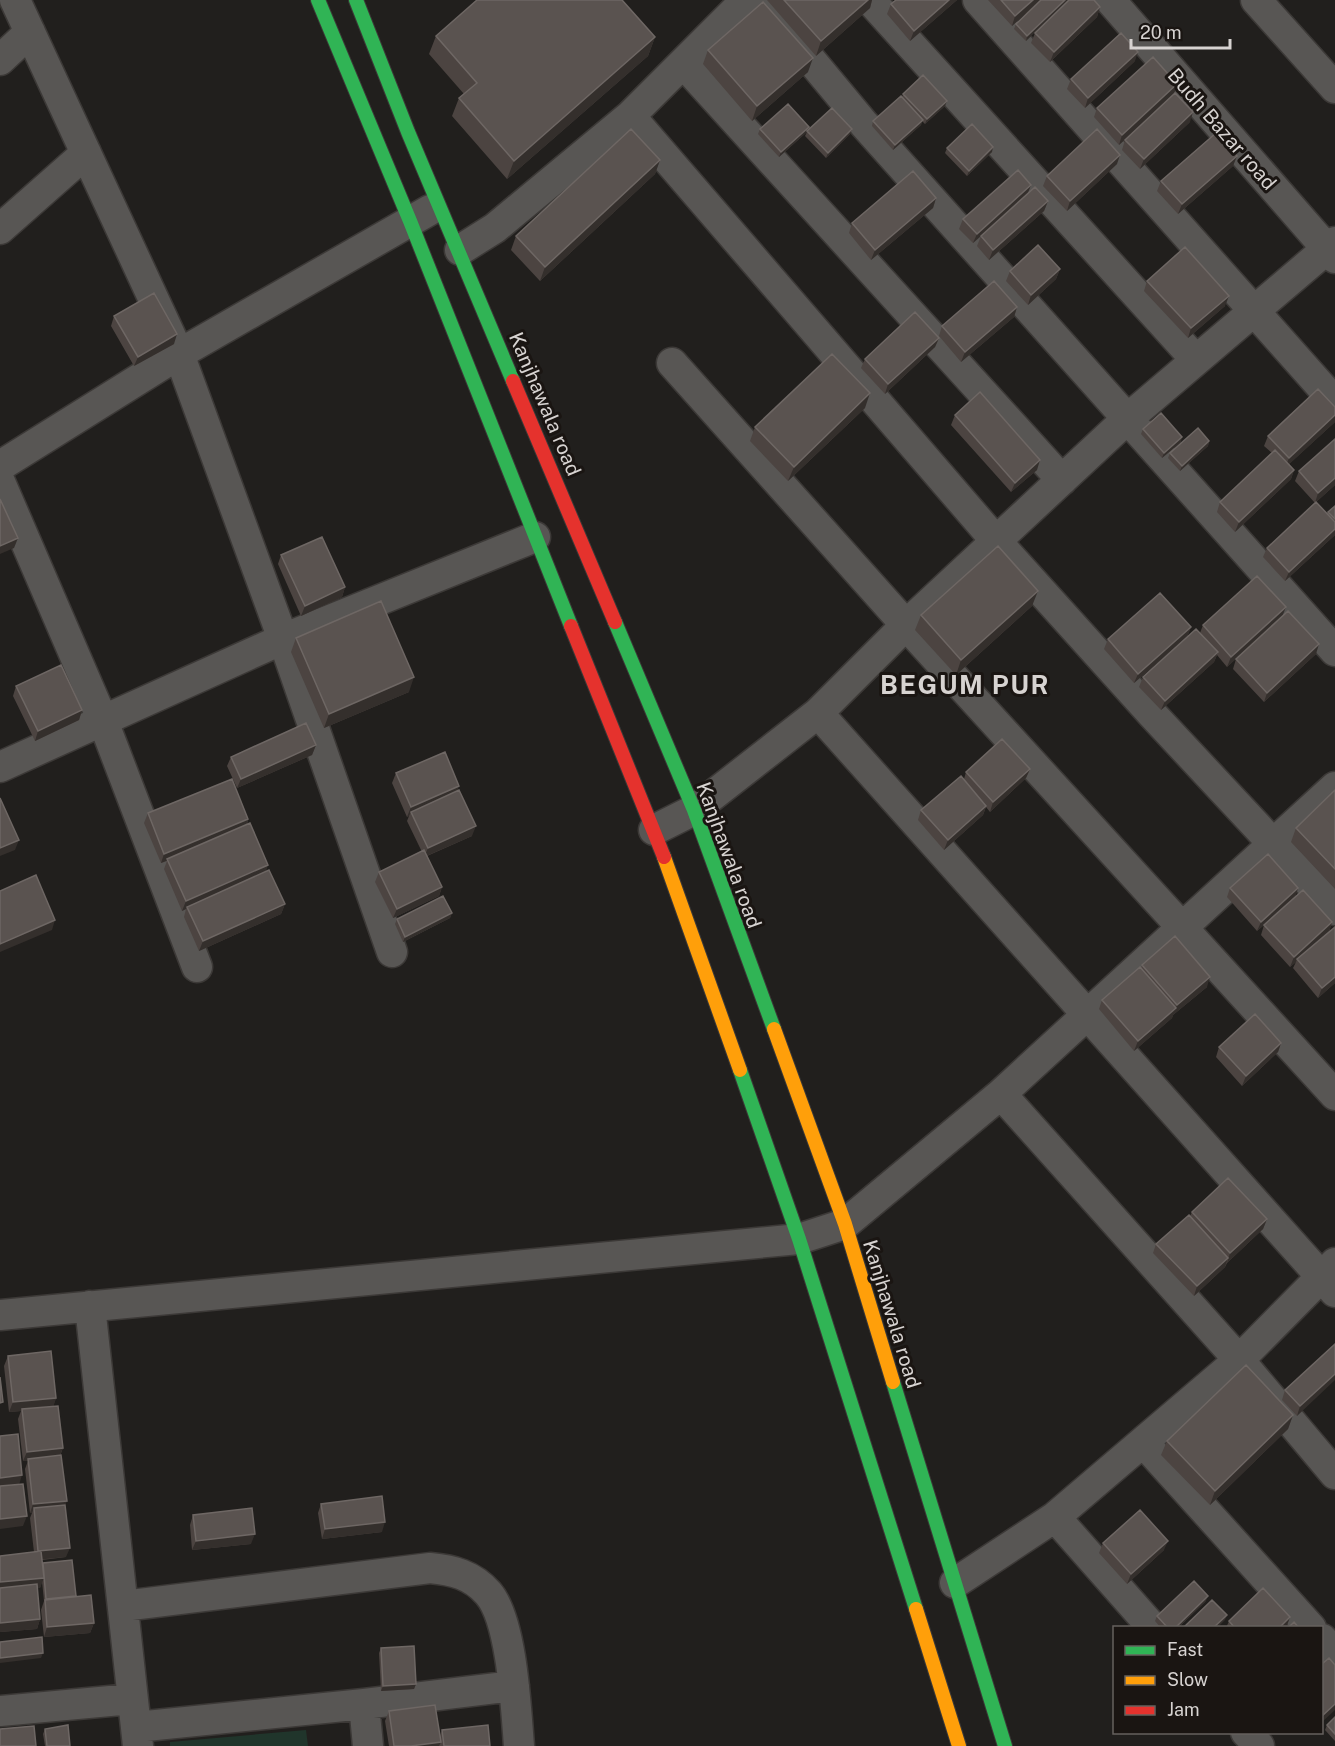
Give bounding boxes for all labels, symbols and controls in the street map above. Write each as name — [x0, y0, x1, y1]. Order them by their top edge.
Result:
scale bar — [1131, 12, 1230, 50]
text: 20 m — [1140, 22, 1182, 43]
street label: Budh Bazar road — [1163, 63, 1281, 195]
street label: Kanjhawala road — [504, 329, 586, 479]
district label: BEGUM PUR — [880, 669, 1050, 700]
street label: Kanjhawala road — [691, 779, 767, 931]
street label: Kanjhawala road — [858, 1237, 926, 1391]
legend — [1113, 1626, 1323, 1734]
text: Fast — [1167, 1639, 1203, 1660]
text: Slow — [1167, 1669, 1208, 1690]
text: Jam — [1167, 1699, 1200, 1720]

